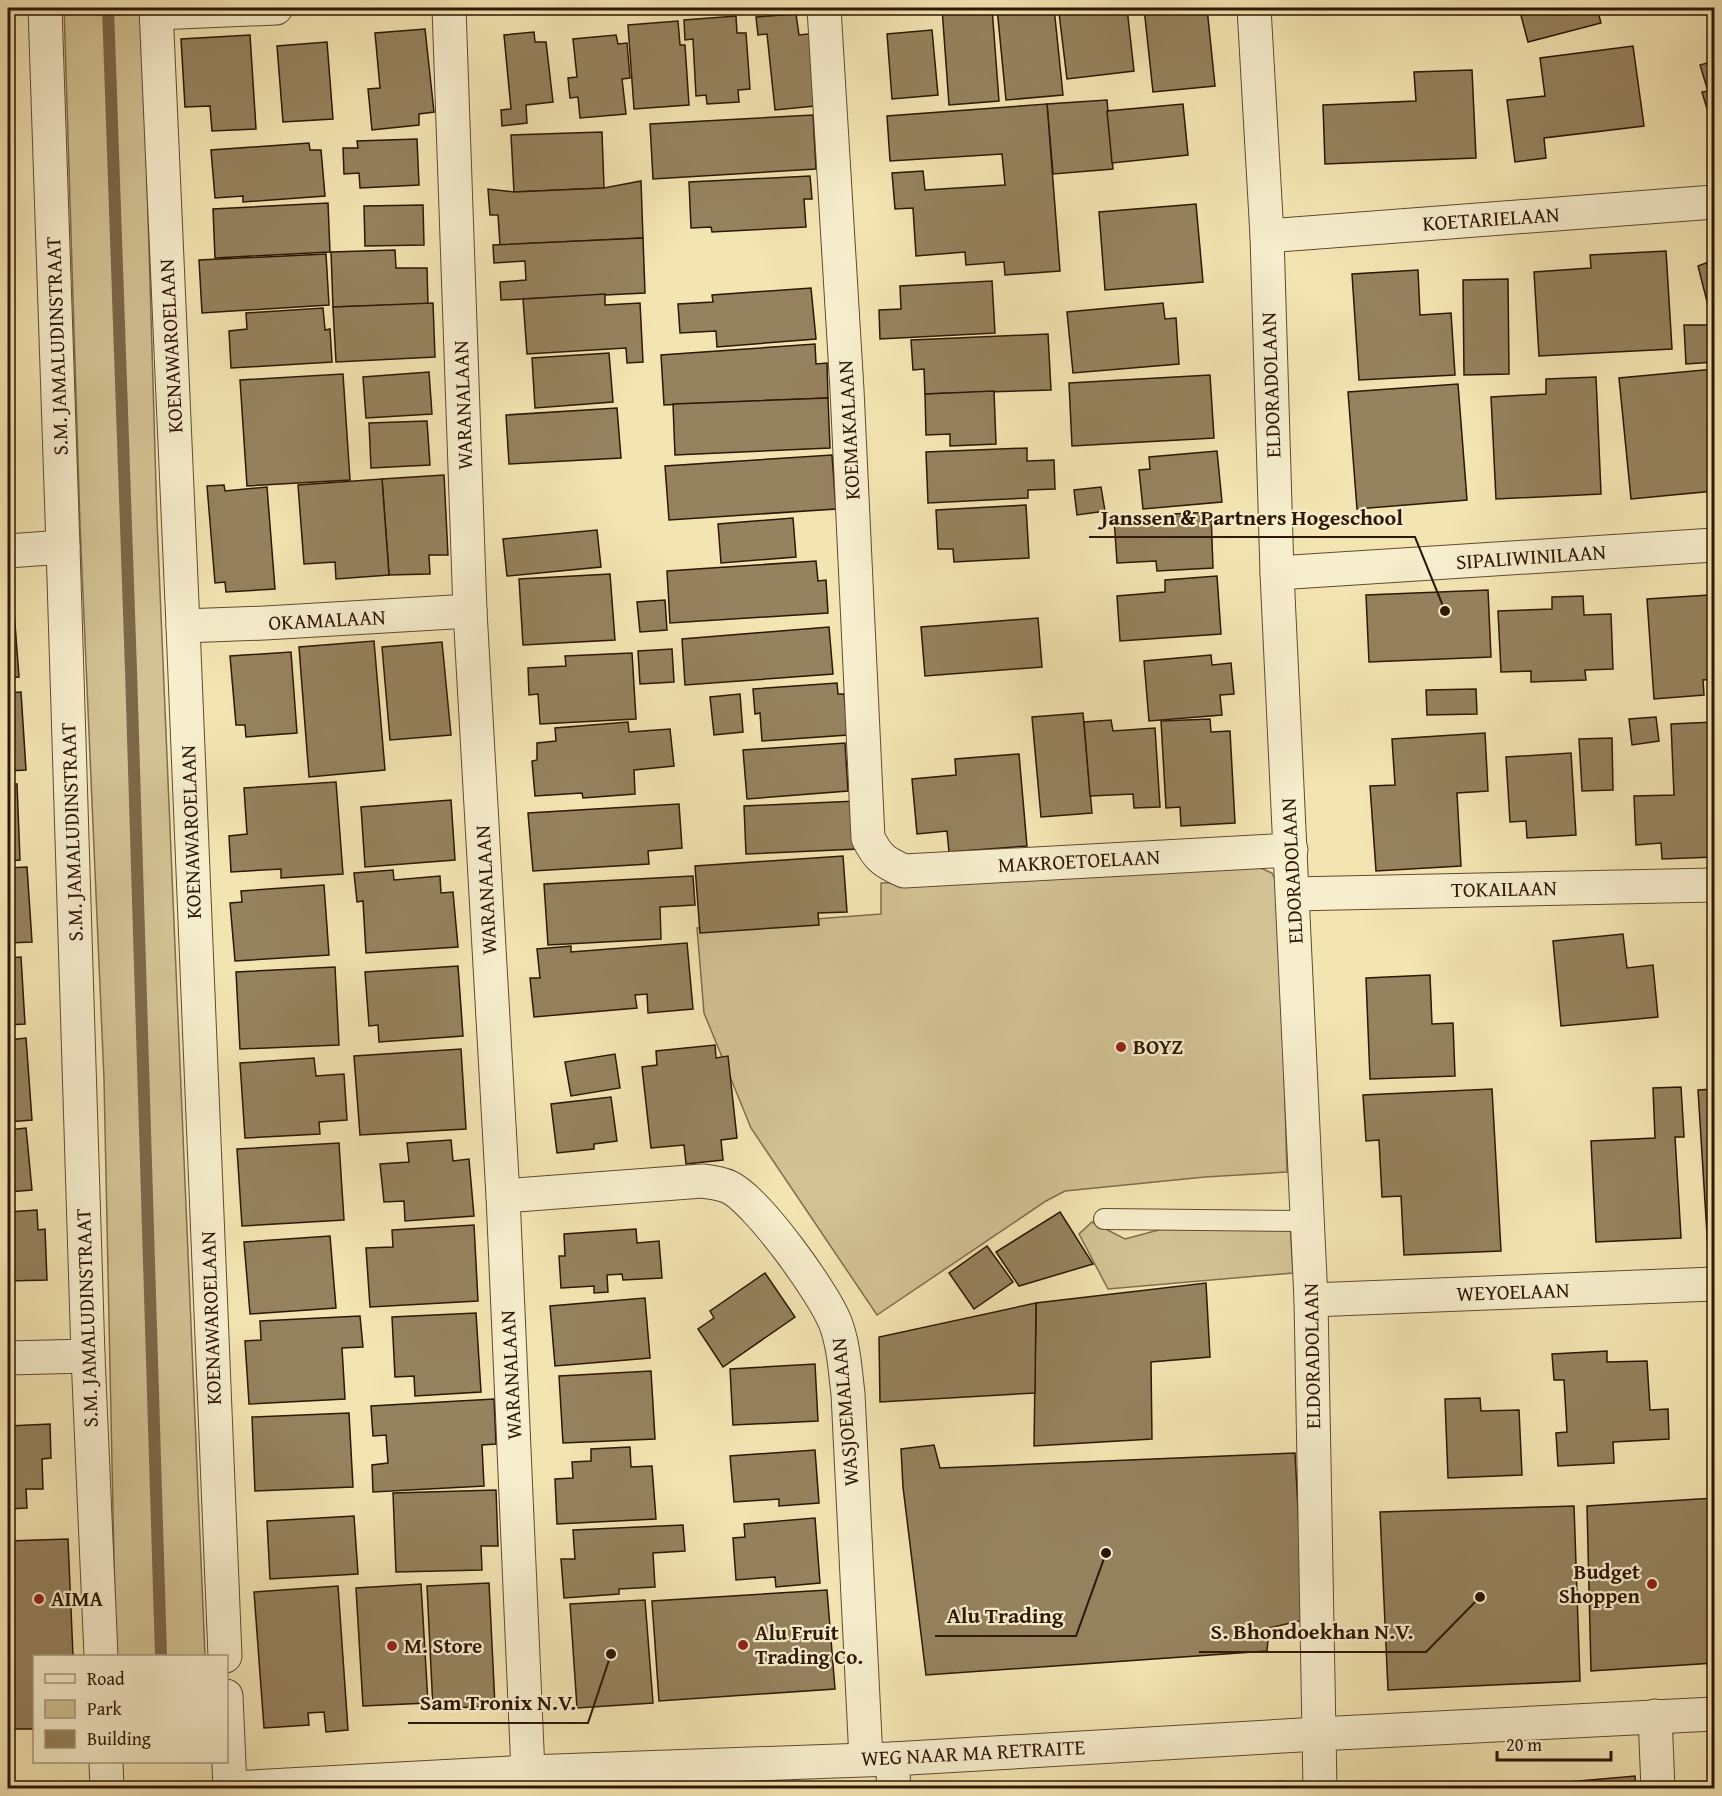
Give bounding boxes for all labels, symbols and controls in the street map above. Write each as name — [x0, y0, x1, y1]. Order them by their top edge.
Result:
street label: KOETARIELAAN — [1422, 198, 1561, 239]
street label: S.M. JAMALUDINSTRAAT — [37, 236, 76, 456]
street label: KOENAWAROELAAN — [150, 258, 191, 434]
street label: ELDORADOLAAN — [1252, 311, 1289, 459]
street label: WARANALAAN — [445, 339, 480, 470]
street label: KOEMAKALAAN — [829, 359, 868, 501]
callout: Janssen & Partners Hogeschool — [1089, 497, 1415, 537]
text: Janssen & Partners Hogeschool — [1097, 501, 1403, 533]
street label: SIPALIWINILAAN — [1455, 536, 1607, 577]
street label: OKAMALAAN — [268, 601, 387, 638]
street label: S.M. JAMALUDINSTRAAT — [52, 722, 91, 942]
street label: KOENAWAROELAAN — [172, 744, 209, 920]
street label: ELDORADOLAAN — [1272, 797, 1311, 945]
street label: WARANALAAN — [467, 824, 504, 956]
street label: MAKROETOELAAN — [997, 841, 1161, 880]
street label: TOKAILAAN — [1451, 872, 1557, 905]
place label: BOYZ — [1133, 1031, 1183, 1062]
marker: BOYZ — [1114, 1040, 1128, 1054]
street label: S.M. JAMALUDINSTRAAT — [67, 1208, 106, 1428]
street label: KOENAWAROELAAN — [192, 1230, 229, 1406]
street label: WEYOELAAN — [1456, 1274, 1570, 1309]
street label: ELDORADOLAAN — [1295, 1282, 1328, 1429]
street label: WARANALAAN — [492, 1309, 529, 1441]
street label: WASJOEMALAAN — [823, 1336, 866, 1487]
place label: Budget Shoppen — [1559, 1556, 1641, 1611]
marker: Budget Shoppen — [1645, 1577, 1659, 1591]
place label: AIMA — [51, 1583, 104, 1614]
marker: AIMA — [32, 1592, 46, 1606]
callout: Alu Trading — [935, 1596, 1076, 1636]
text: Alu Trading — [947, 1599, 1064, 1631]
callout: S. Bhondoekhan N.V. — [1199, 1612, 1426, 1652]
text: S. Bhondoekhan N.V. — [1211, 1615, 1413, 1647]
place label: Alu Fruit Trading Co. — [755, 1617, 863, 1672]
place label: M. Store — [404, 1630, 482, 1661]
marker: Alu Fruit Trading Co. — [736, 1638, 750, 1652]
marker: M. Store — [385, 1639, 399, 1653]
legend — [33, 1655, 228, 1763]
text: Road — [87, 1665, 125, 1692]
callout: Sam Tronix N.V. — [408, 1683, 588, 1723]
text: Sam Tronix N.V. — [420, 1686, 576, 1718]
text: Park — [87, 1695, 123, 1722]
scale bar — [1497, 1724, 1611, 1762]
text: Building — [87, 1725, 151, 1752]
street label: WEG NAAR MA RETRAITE — [860, 1731, 1086, 1774]
text: 20 m — [1506, 1731, 1542, 1758]

